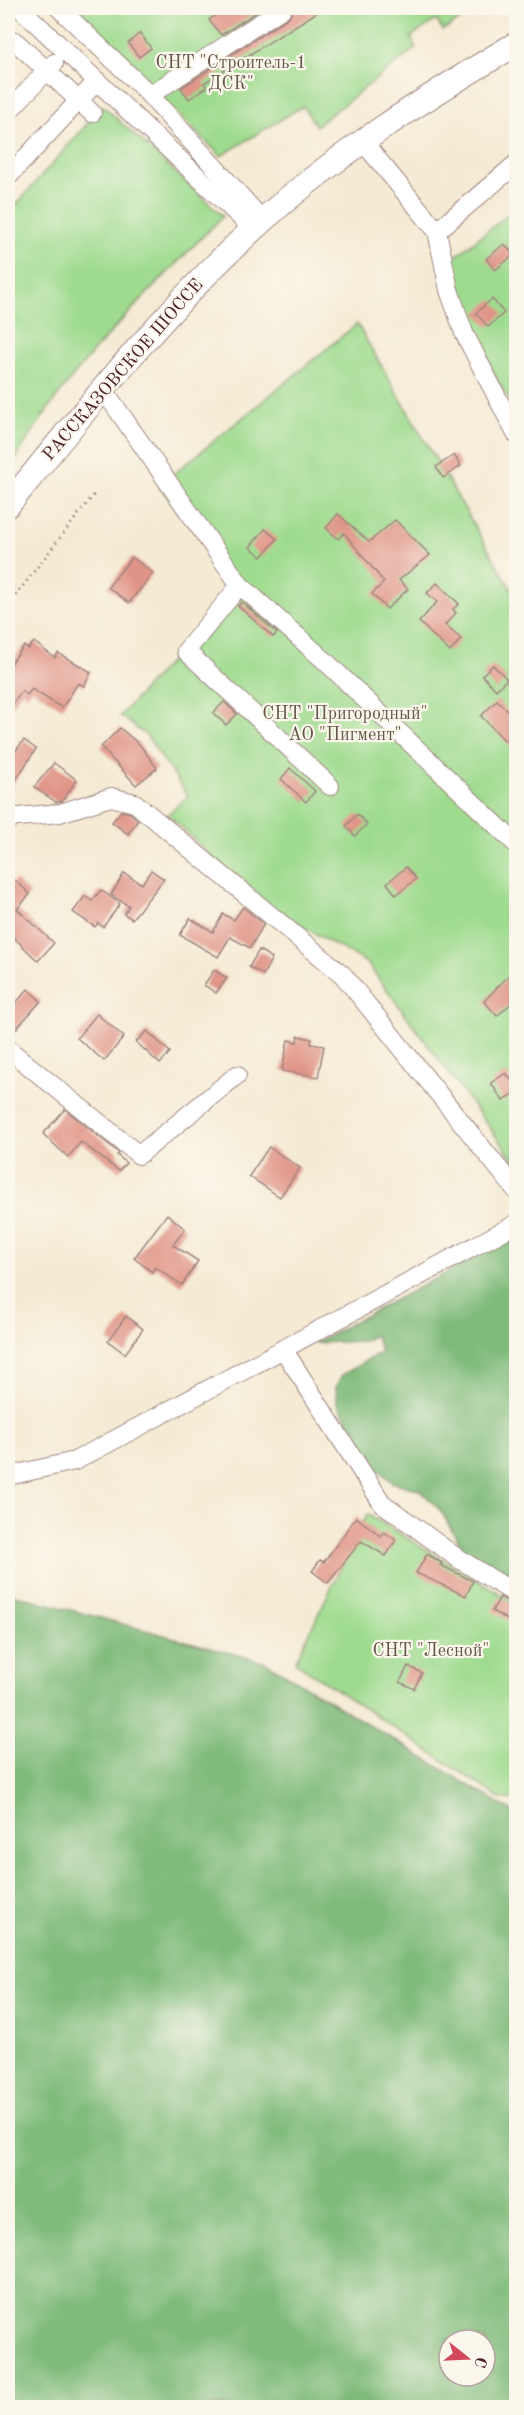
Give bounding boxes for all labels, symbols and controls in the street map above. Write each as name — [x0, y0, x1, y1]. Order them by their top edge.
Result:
park label: СНТ "Строитель-1 ДСК" — [155, 54, 307, 93]
street label: РАССКАЗОВСКОЕ ШОССЕ — [39, 276, 207, 464]
park label: СНТ "Пригородный" АО "Пигмент" — [262, 705, 428, 744]
park label: СНТ "Лесной" — [373, 1642, 489, 1660]
north arrow — [437, 2328, 497, 2388]
text: С — [470, 2355, 489, 2370]

